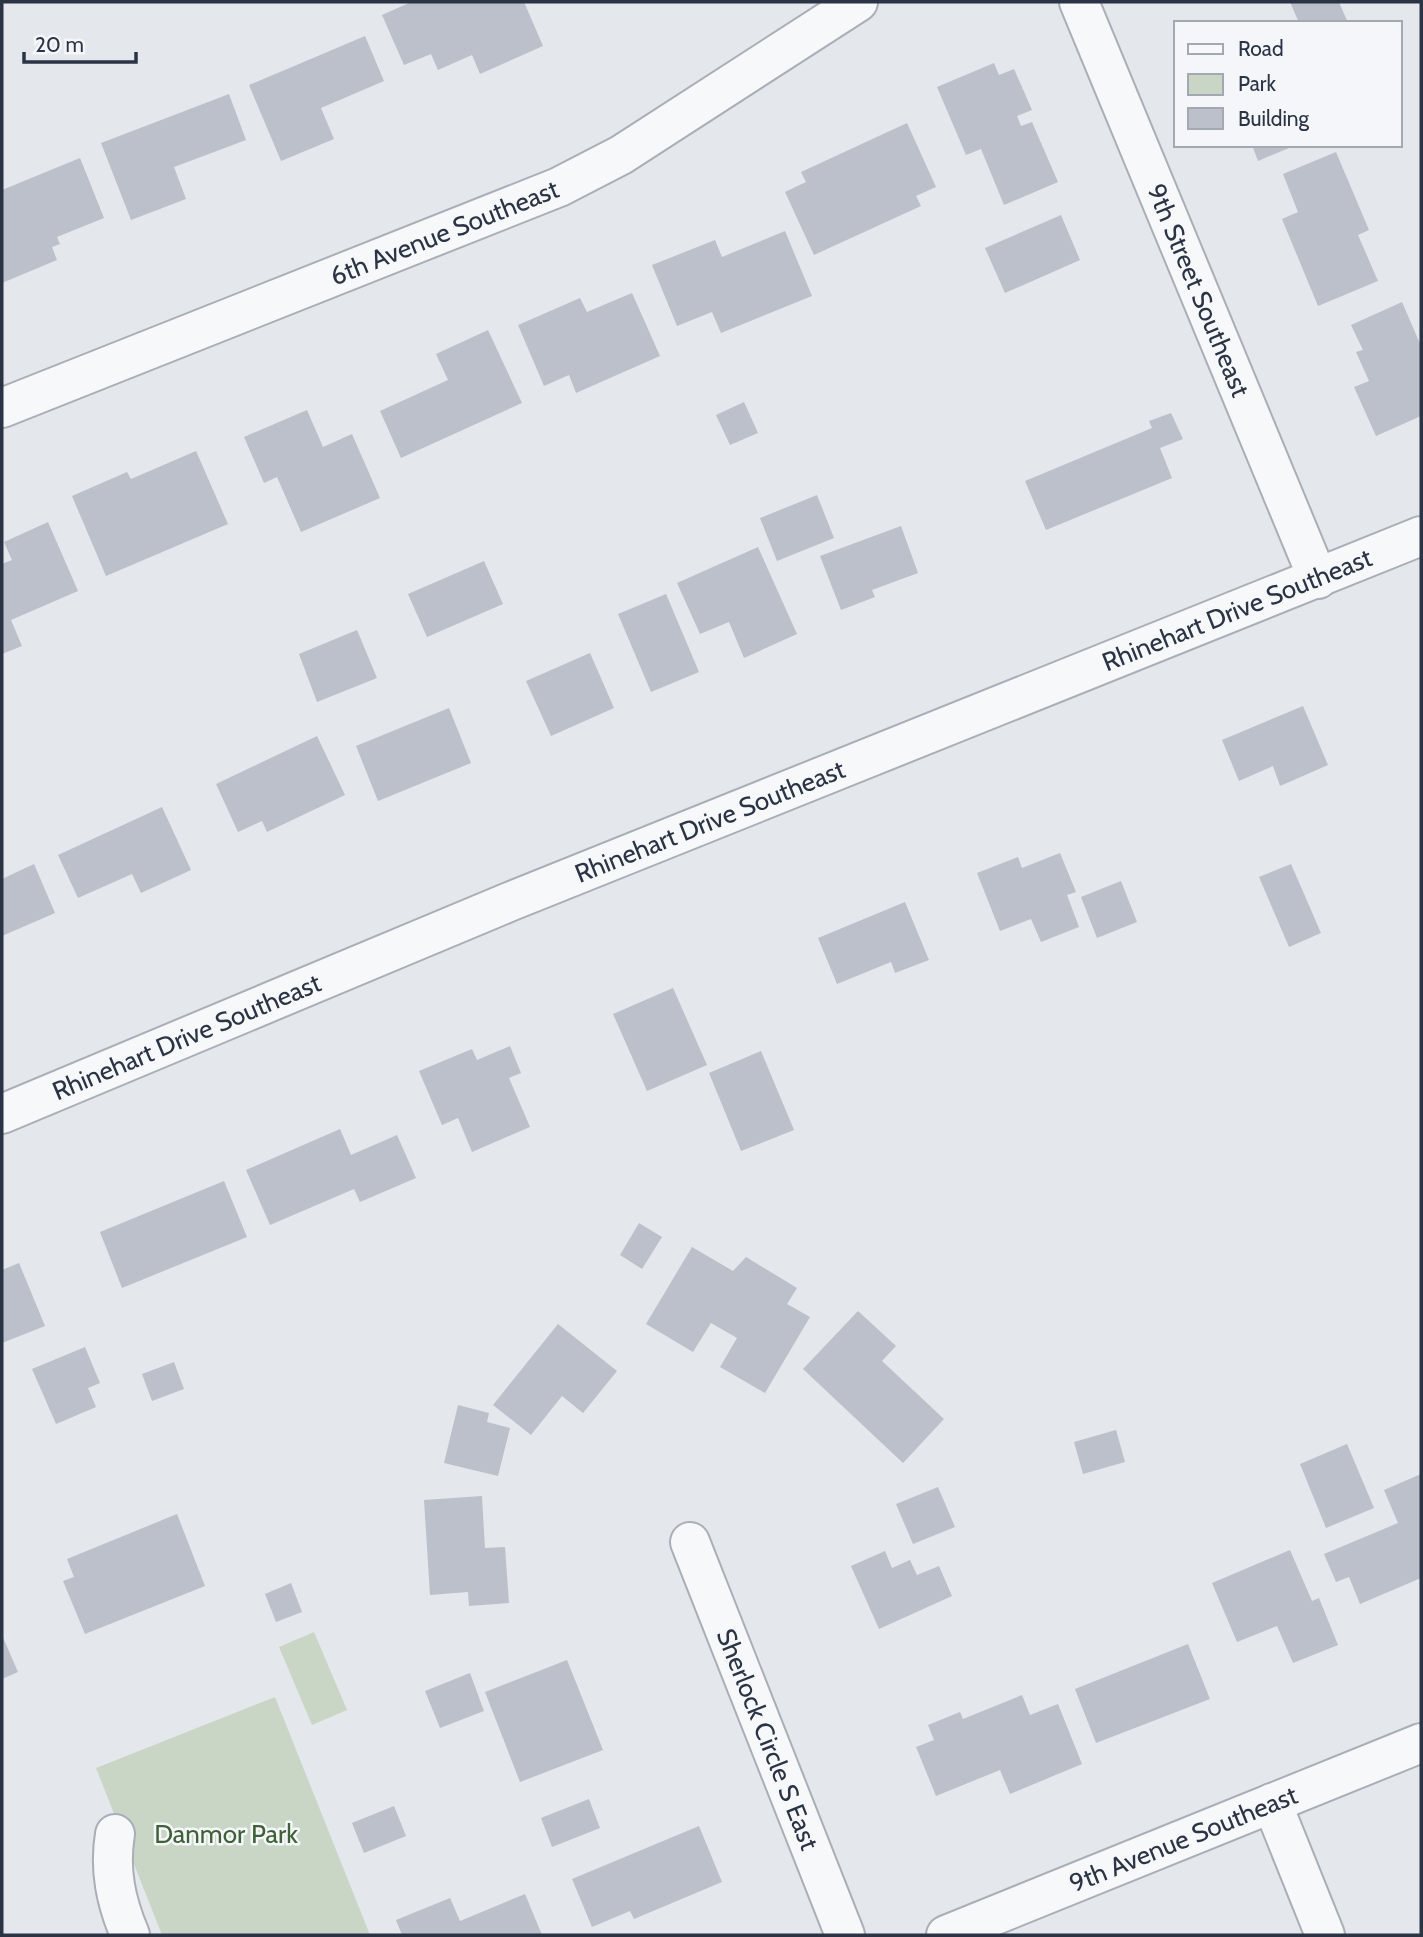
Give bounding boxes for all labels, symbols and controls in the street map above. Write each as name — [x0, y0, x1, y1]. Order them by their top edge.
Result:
scale bar — [24, 21, 136, 65]
legend — [1174, 21, 1402, 147]
text: 20 m — [35, 32, 84, 57]
text: Road — [1238, 36, 1284, 61]
text: Park — [1238, 71, 1276, 96]
text: Building — [1238, 106, 1310, 131]
street label: 6th Avenue Southeast — [326, 173, 564, 292]
street label: 9th Street Southeast — [1140, 179, 1257, 402]
street label: Rhinehart Drive Southeast — [1097, 541, 1377, 678]
street label: Rhinehart Drive Southeast — [570, 753, 850, 890]
street label: Rhinehart Drive Southeast — [48, 966, 326, 1107]
street label: Sherlock Circle S East — [710, 1624, 826, 1855]
street label: 9th Avenue Southeast — [1065, 1779, 1302, 1899]
park label: Danmor Park — [154, 1818, 298, 1850]

